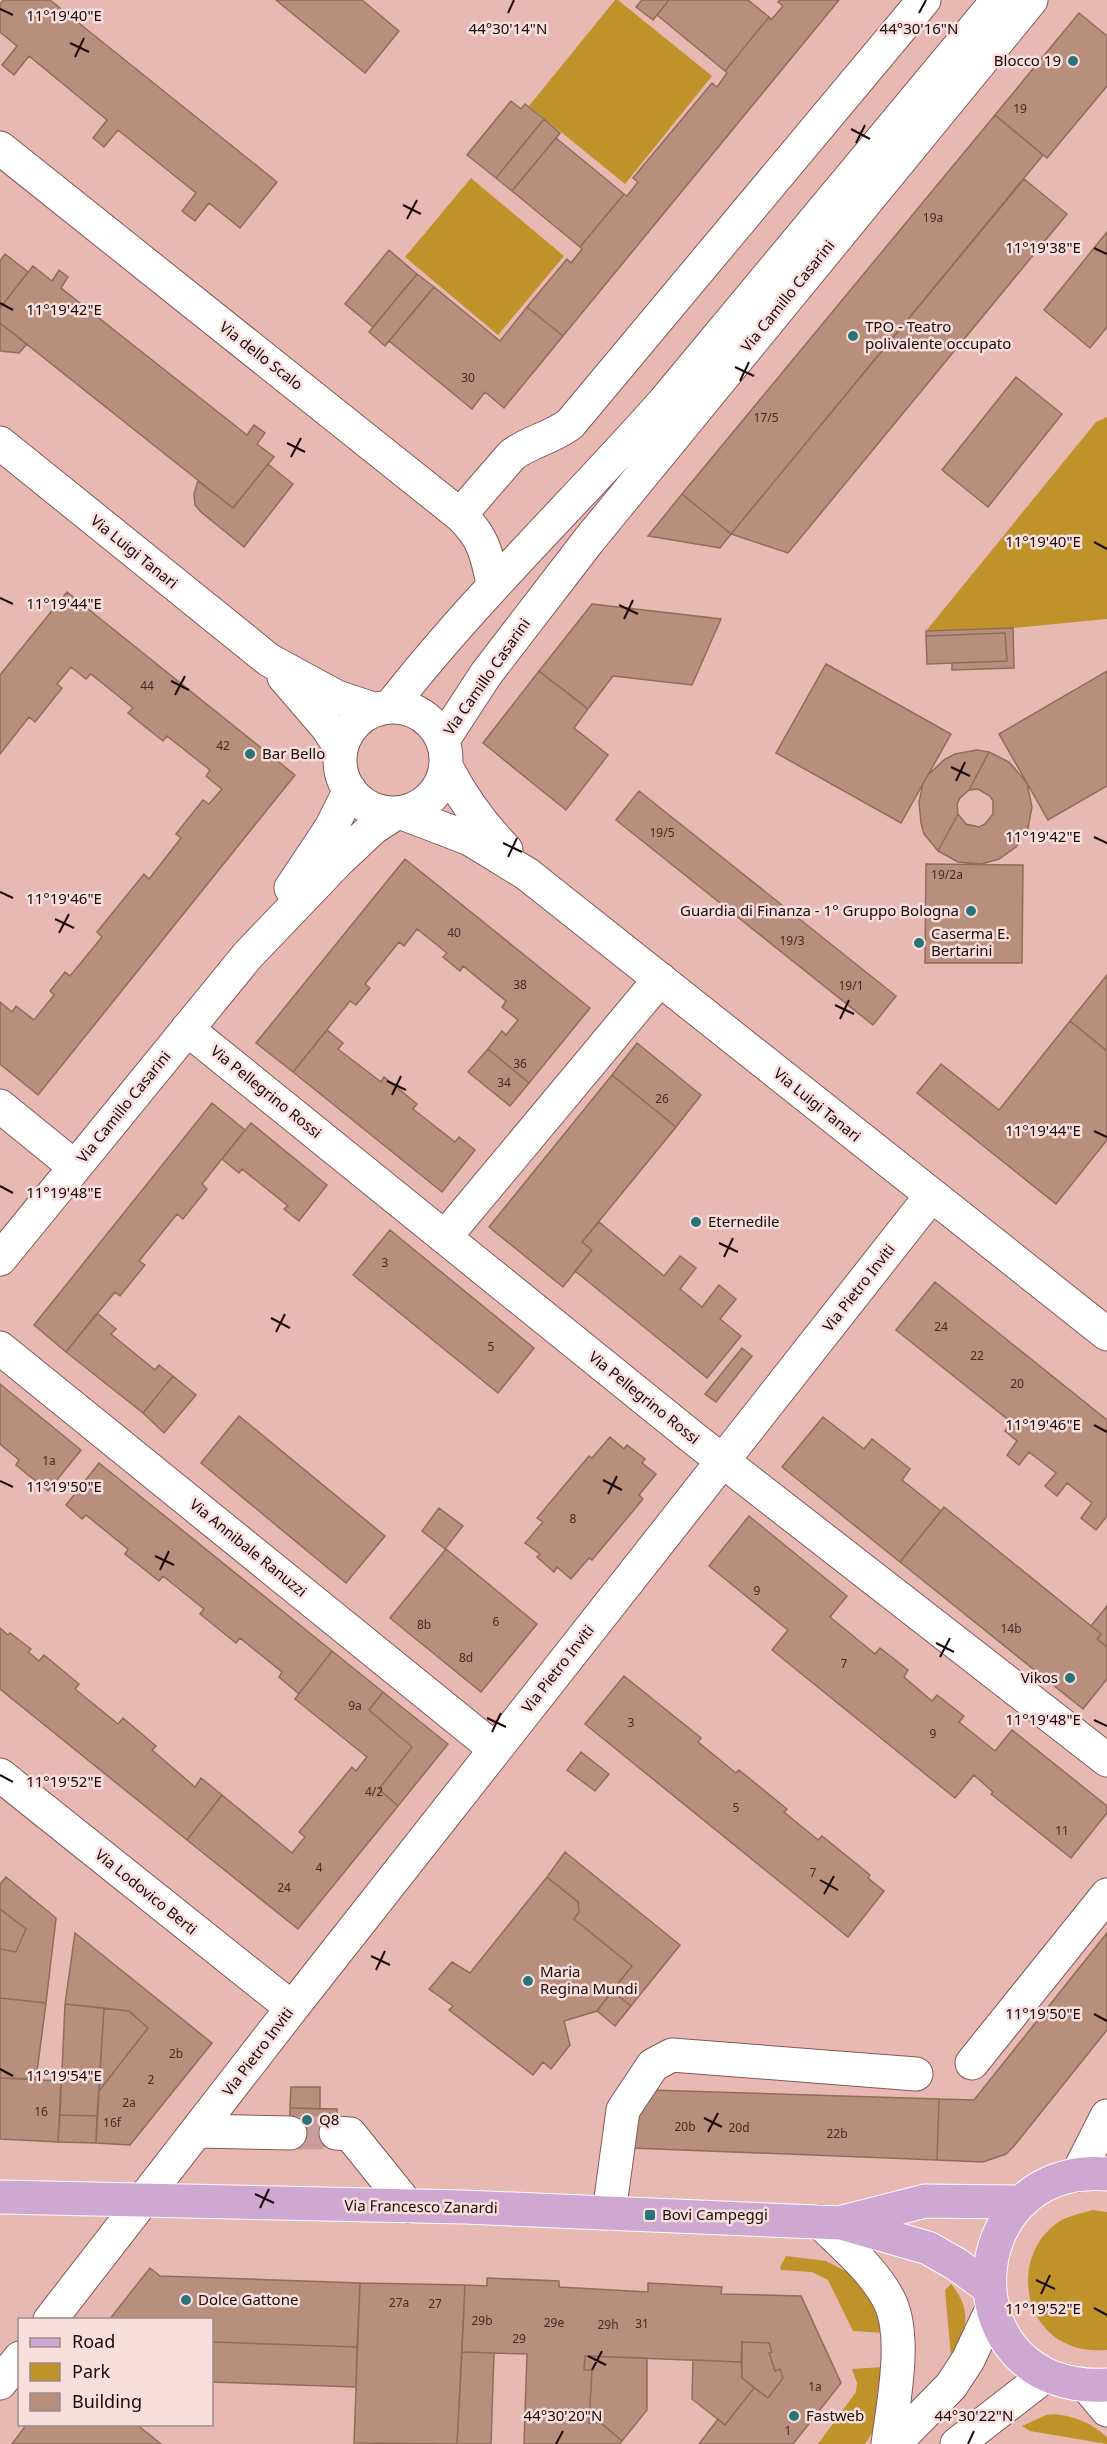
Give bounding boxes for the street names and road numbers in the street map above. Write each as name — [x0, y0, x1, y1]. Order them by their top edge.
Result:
street label: Via Camillo Casarini — [736, 235, 839, 355]
street label: Via dello Scalo — [216, 316, 307, 394]
street label: Via Luigi Tanari — [87, 510, 182, 593]
street label: Via Camillo Casarini — [438, 614, 534, 739]
street label: Via Pellegrino Rossi — [207, 1040, 326, 1142]
street label: Via Camillo Casarini — [72, 1046, 175, 1166]
street label: Via Luigi Tanari — [770, 1063, 865, 1146]
street label: Via Pietro Inviti — [818, 1239, 899, 1335]
street label: Via Pellegrino Rossi — [585, 1346, 704, 1448]
street label: Via Annibale Ranuzzi — [186, 1494, 311, 1601]
street label: Via Pietro Inviti — [517, 1620, 598, 1716]
street label: Via Lodovico Berti — [92, 1844, 202, 1938]
street label: Via Pietro Inviti — [217, 2003, 297, 2100]
street label: Via Francesco Zanardi — [344, 2195, 498, 2217]

